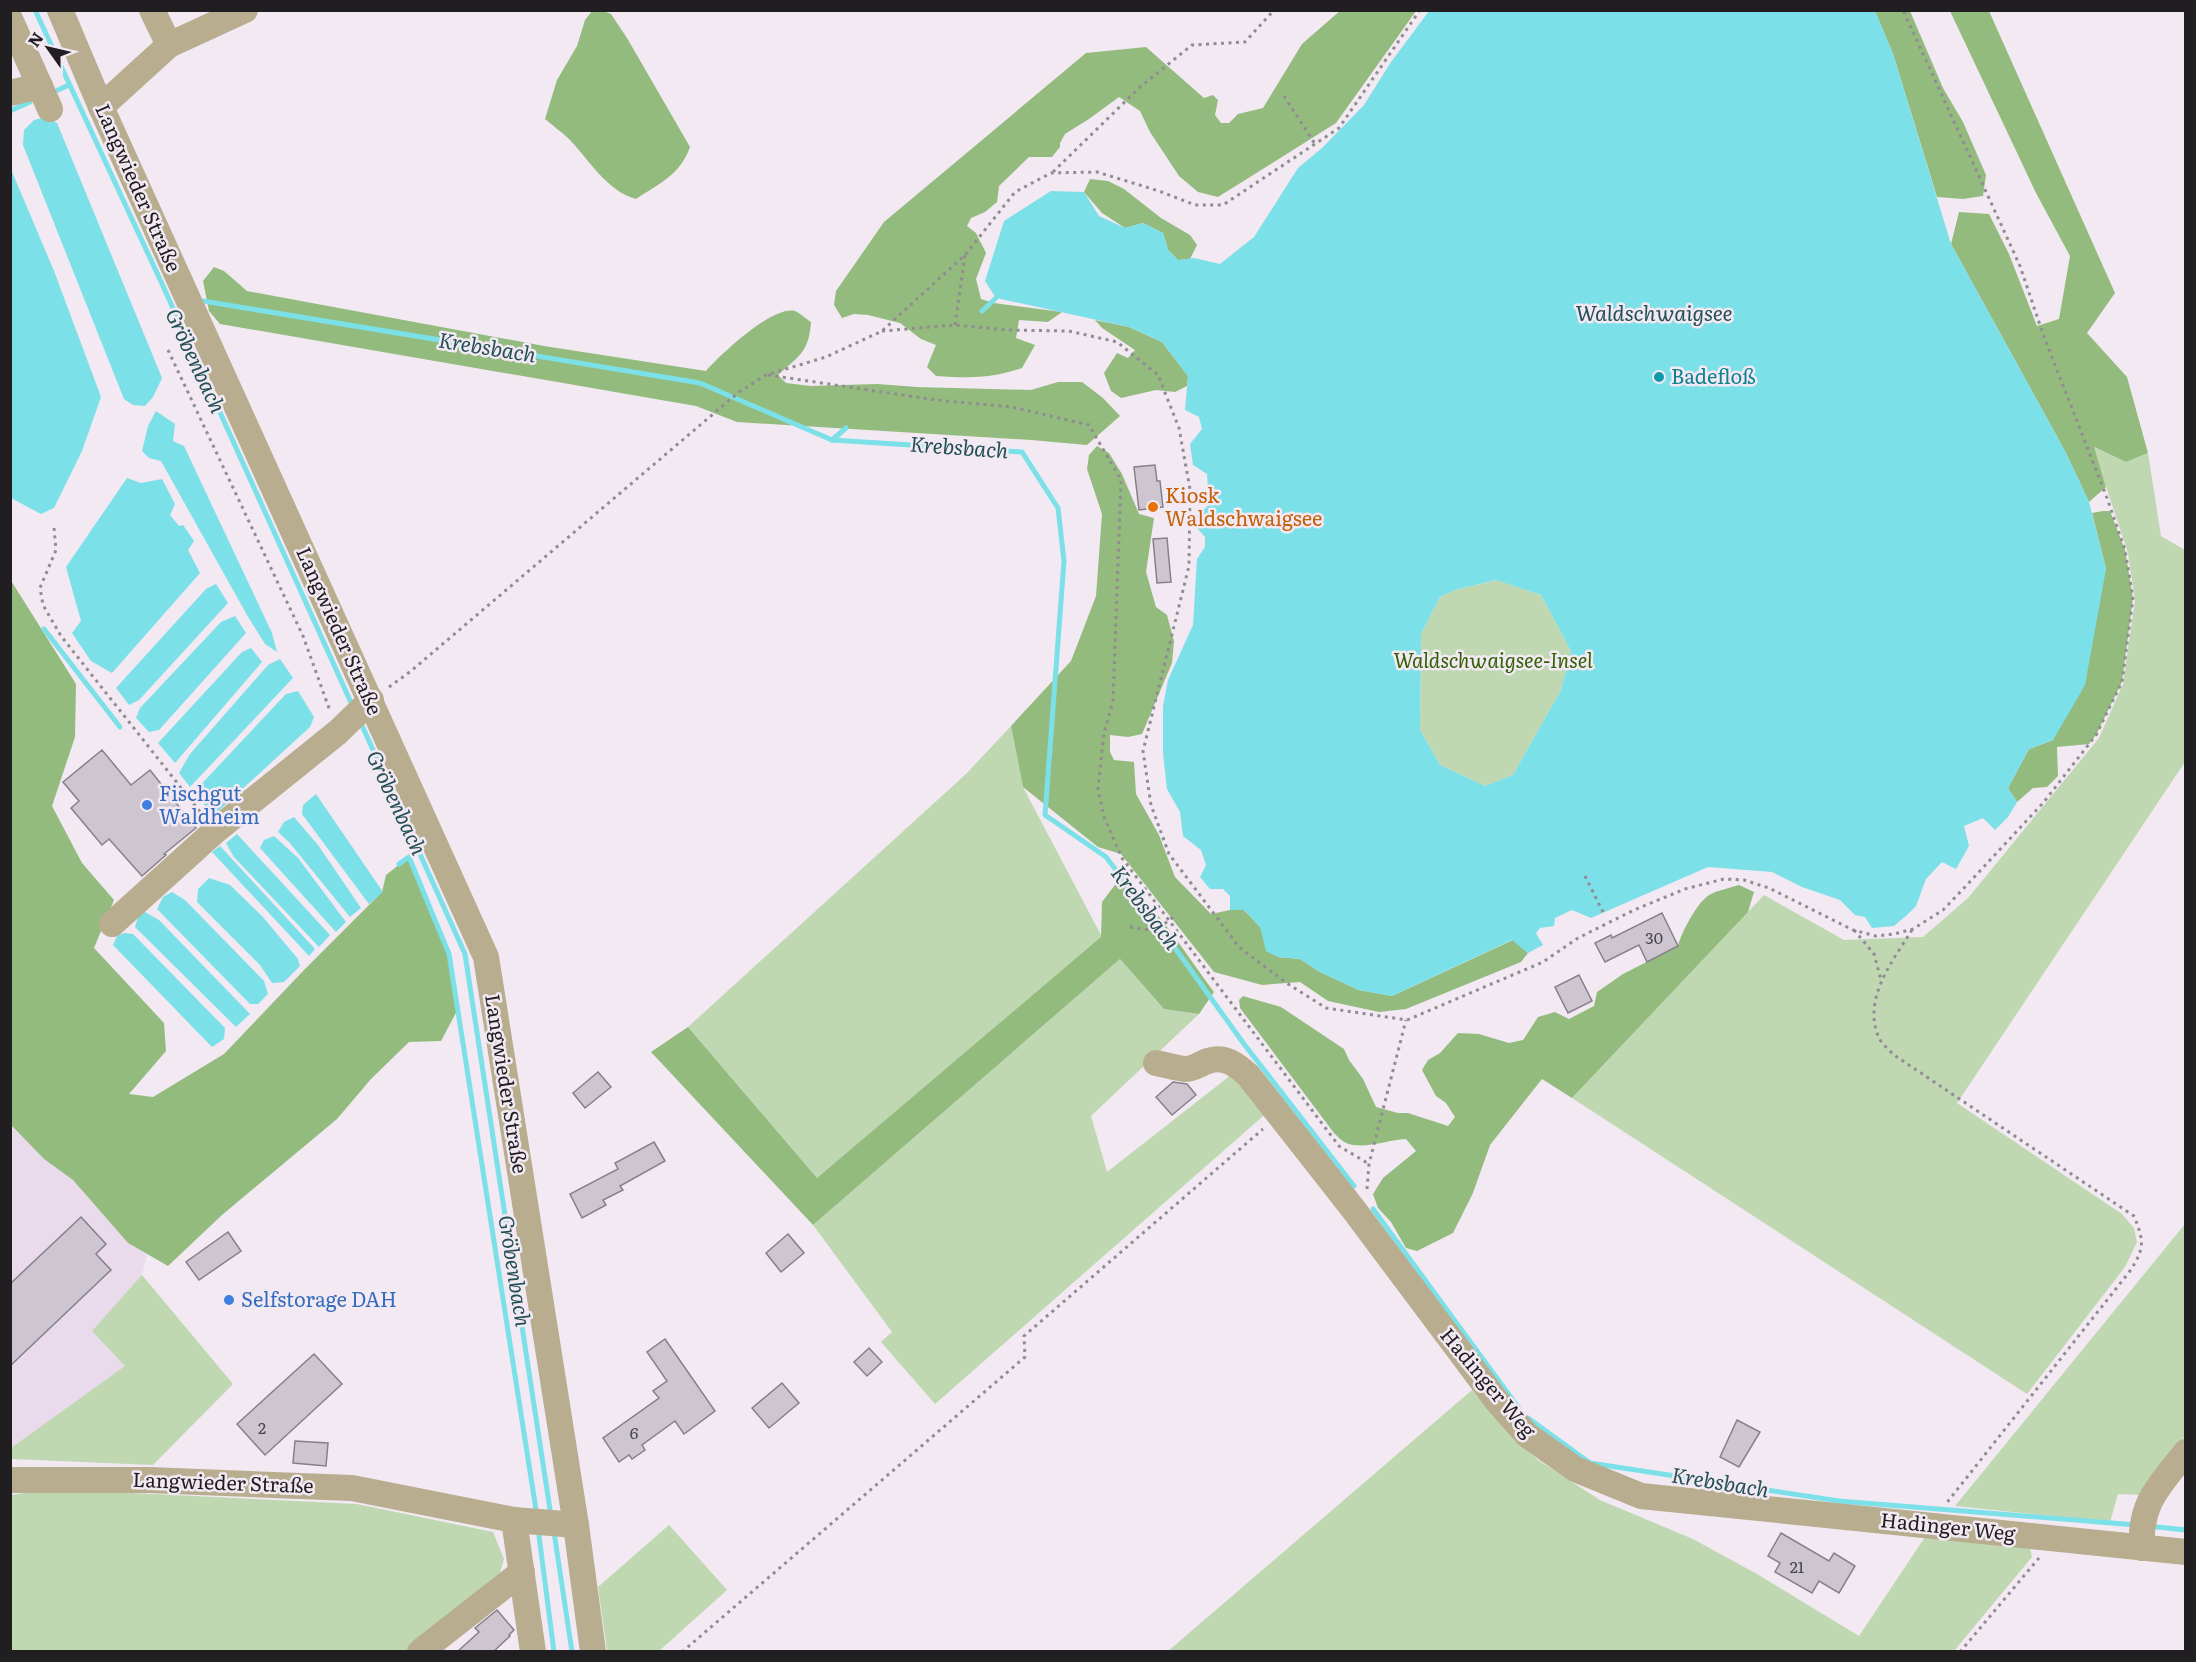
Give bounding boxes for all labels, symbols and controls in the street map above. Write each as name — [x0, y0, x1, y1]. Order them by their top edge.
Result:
north arrow — [18, 18, 78, 78]
text: N — [21, 27, 48, 51]
street label: Langwieder Straße — [89, 98, 190, 276]
water label: Waldschwaigsee — [1575, 296, 1733, 327]
water label: Gröbenbach — [159, 302, 235, 418]
water label: Krebsbach — [436, 323, 539, 369]
place label: Badefloß — [1671, 360, 1756, 390]
marker: Badefloß — [1652, 370, 1666, 384]
water label: Krebsbach — [909, 427, 1010, 464]
place label: Kiosk Waldschwaigsee — [1165, 479, 1322, 532]
marker: Kiosk Waldschwaigsee — [1146, 500, 1160, 514]
street label: Langwieder Straße — [290, 541, 391, 719]
park label: Waldschwaigsee-Insel — [1393, 644, 1593, 674]
water label: Gröbenbach — [360, 744, 436, 860]
place label: Fischgut Waldheim — [159, 777, 260, 830]
marker: Fischgut Waldheim — [140, 798, 154, 812]
water label: Krebsbach — [1105, 858, 1189, 956]
house number: 30 — [1645, 925, 1663, 949]
street label: Langwieder Straße — [479, 992, 537, 1176]
water label: Gröbenbach — [492, 1213, 541, 1329]
place label: Selfstorage DAH — [241, 1283, 397, 1313]
marker: Selfstorage DAH — [222, 1293, 236, 1307]
street label: Hadinger Weg — [1434, 1320, 1545, 1444]
house number: 2 — [258, 1415, 266, 1439]
house number: 6 — [630, 1420, 639, 1444]
water label: Krebsbach — [1669, 1458, 1772, 1504]
street label: Langwieder Straße — [132, 1463, 314, 1499]
street label: Hadinger Weg — [1879, 1503, 2018, 1547]
house number: 21 — [1790, 1554, 1805, 1578]

